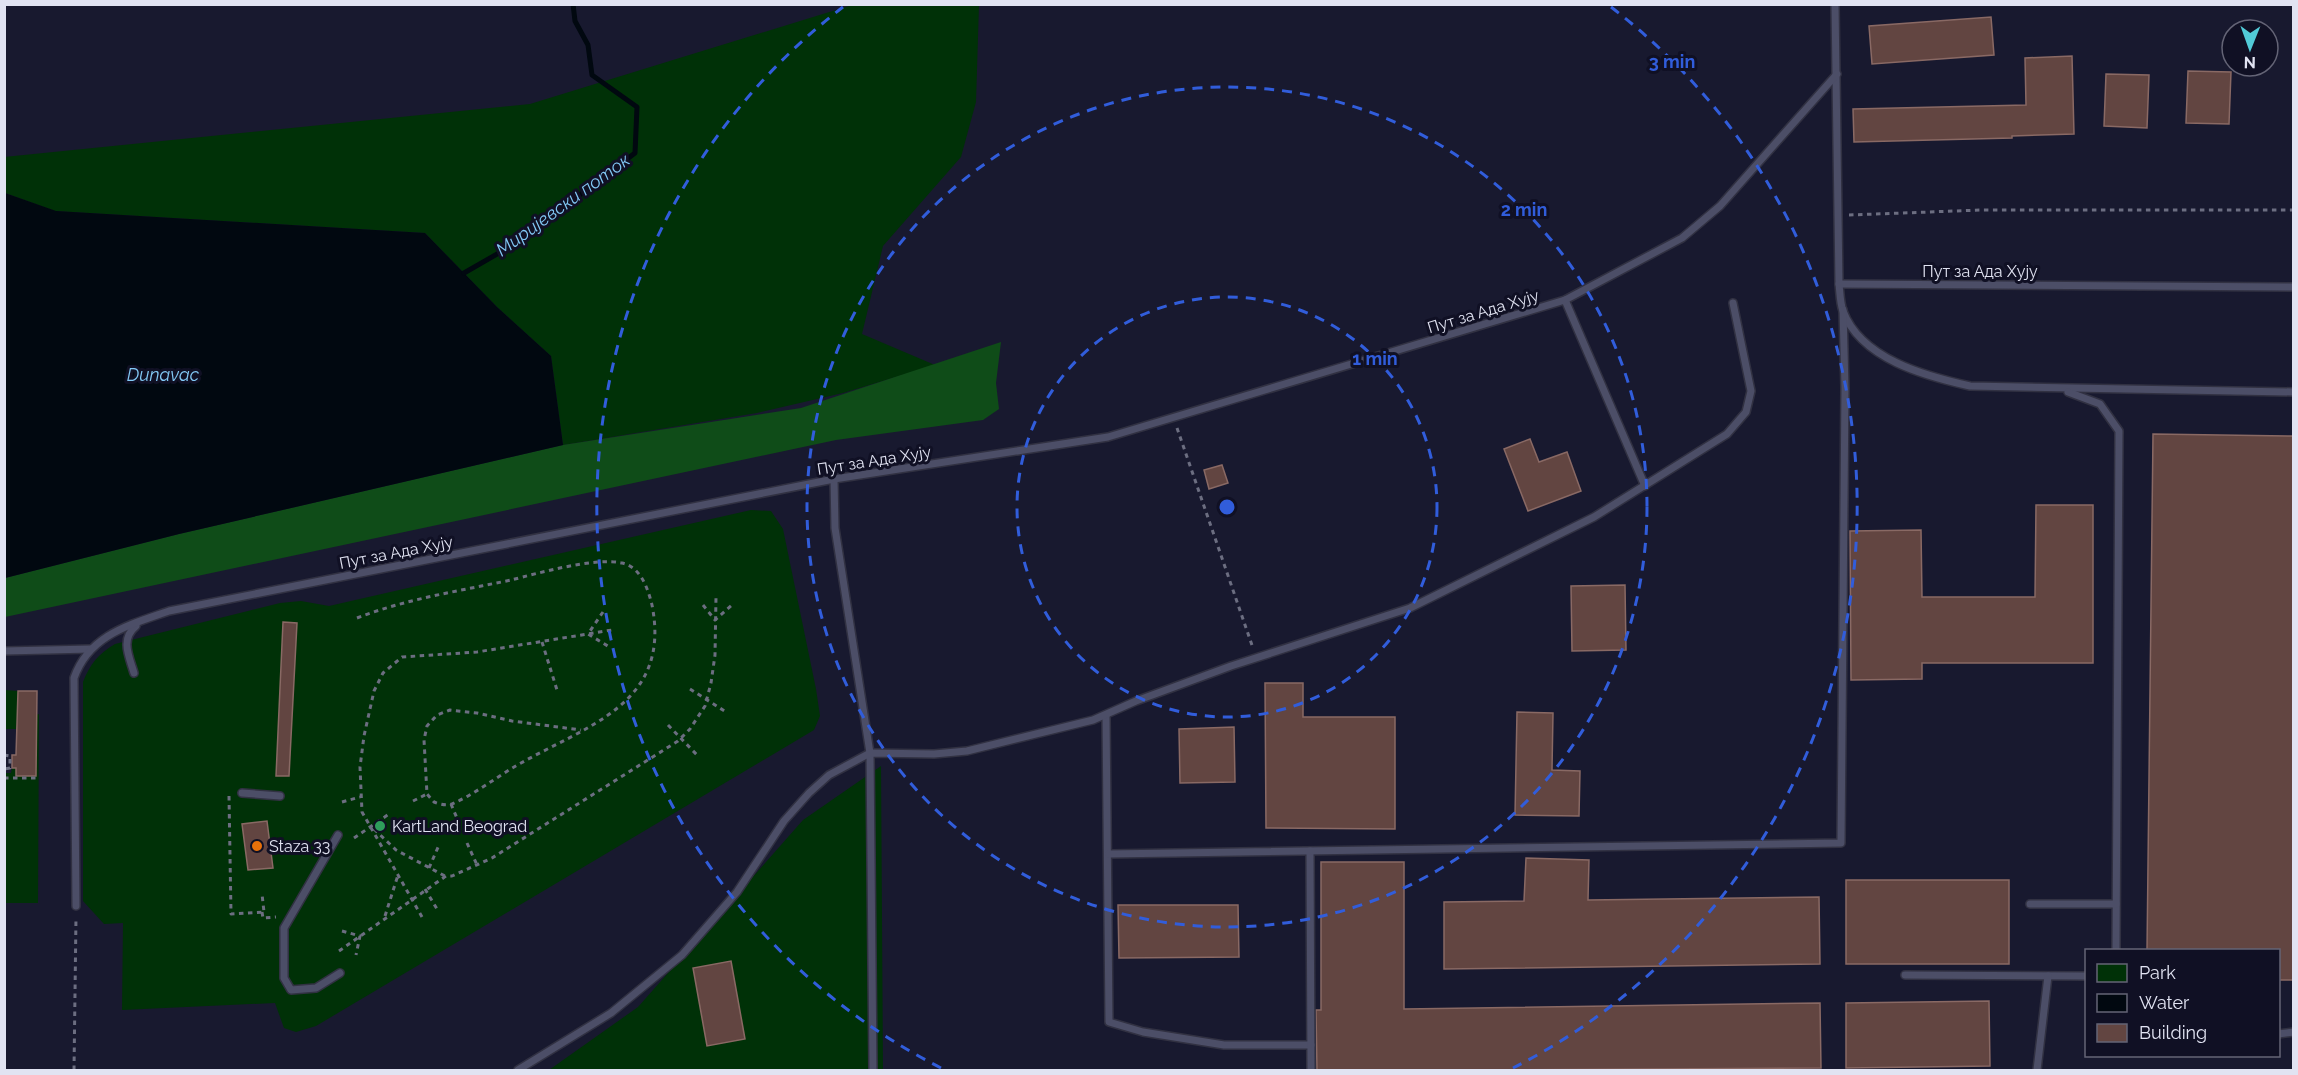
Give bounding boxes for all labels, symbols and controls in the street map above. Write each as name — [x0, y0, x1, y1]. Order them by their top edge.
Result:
north arrow — [2220, 18, 2280, 78]
text: 3 min — [1649, 51, 1695, 72]
text: N — [2243, 53, 2256, 72]
water label: Миријевски поток — [492, 149, 634, 260]
text: 2 min — [1501, 199, 1547, 220]
street label: Пут за Ада Хују — [1922, 262, 2038, 281]
street label: Пут за Ада Хују — [1425, 285, 1541, 337]
text: 1 min — [1352, 348, 1398, 369]
water label: Dunavac — [127, 364, 200, 385]
street label: Пут за Ада Хују — [816, 442, 933, 479]
centre of rings — [1217, 497, 1237, 517]
street label: Пут за Ада Хују — [338, 532, 455, 573]
place label: KartLand Beograd — [392, 817, 527, 836]
marker: KartLand Beograd — [373, 819, 387, 833]
place label: Staza 33 — [269, 837, 330, 856]
marker: Staza 33 — [250, 839, 264, 853]
legend — [2085, 949, 2280, 1057]
text: Park — [2139, 962, 2176, 983]
text: Water — [2139, 992, 2190, 1013]
text: Building — [2139, 1022, 2207, 1043]

